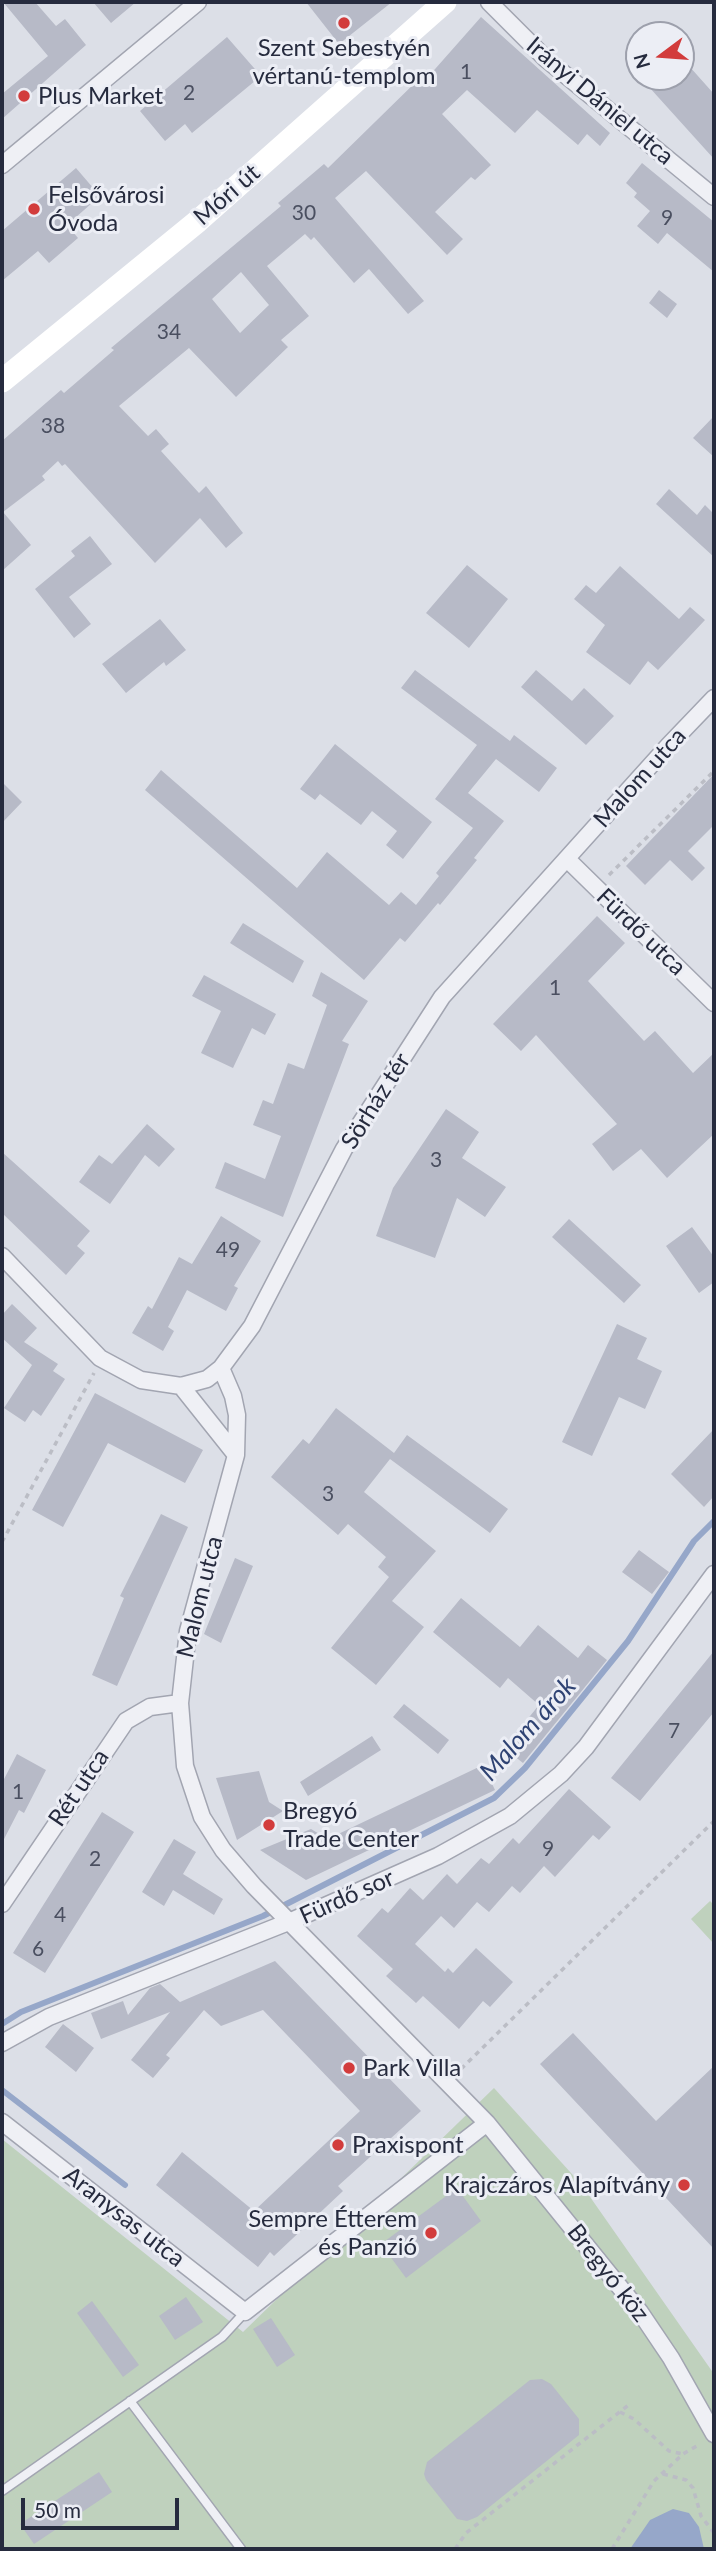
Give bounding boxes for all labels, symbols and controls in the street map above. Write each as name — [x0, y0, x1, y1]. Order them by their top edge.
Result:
marker: Szent Sebestyén vértanú-templom — [336, 15, 352, 31]
north arrow — [625, 21, 695, 91]
street label: Irányi Dániel utca — [521, 31, 679, 171]
place label: Szent Sebestyén vértanú-templom — [252, 34, 436, 90]
text: N — [628, 51, 654, 72]
house number: 1 — [460, 59, 472, 85]
house number: 2 — [183, 80, 195, 106]
place label: Plus Market — [38, 82, 163, 110]
marker: Plus Market — [16, 88, 32, 104]
street label: Móri út — [188, 158, 266, 232]
place label: Felsővárosi Óvoda — [48, 181, 165, 237]
house number: 30 — [292, 200, 316, 226]
marker: Felsővárosi Óvoda — [26, 201, 42, 217]
house number: 9 — [661, 205, 673, 231]
house number: 34 — [157, 319, 181, 345]
house number: 38 — [41, 413, 65, 439]
street label: Malom utca — [588, 722, 692, 834]
street label: Fürdő utca — [590, 882, 692, 982]
house number: 1 — [549, 975, 561, 1001]
street label: Sörház tér — [335, 1048, 417, 1154]
house number: 3 — [430, 1147, 442, 1173]
house number: 49 — [216, 1237, 240, 1263]
house number: 3 — [322, 1481, 334, 1507]
street label: Malom utca — [171, 1533, 229, 1661]
water label: Malom árok — [473, 1671, 583, 1787]
house number: 7 — [668, 1718, 680, 1744]
street label: Rét utca — [43, 1744, 115, 1832]
house number: 1 — [12, 1779, 24, 1805]
place label: Bregyó Trade Center — [283, 1797, 419, 1853]
marker: Bregyó Trade Center — [261, 1817, 277, 1833]
house number: 9 — [542, 1836, 554, 1862]
house number: 2 — [89, 1846, 101, 1872]
street label: Fürdő sor — [295, 1863, 399, 1931]
house number: 4 — [54, 1902, 66, 1928]
house number: 6 — [32, 1936, 44, 1962]
place label: Park Villa — [363, 2054, 461, 2082]
marker: Park Villa — [341, 2060, 357, 2076]
place label: Praxispont — [352, 2131, 464, 2159]
marker: Praxispont — [330, 2137, 346, 2153]
street label: Aranysas utca — [58, 2161, 190, 2273]
place label: Krajczáros Alapítvány — [444, 2171, 670, 2199]
marker: Krajczáros Alapítvány — [676, 2177, 692, 2193]
place label: Sempre Étterem és Panzió — [248, 2205, 417, 2261]
street label: Bregyó köz — [561, 2218, 655, 2328]
marker: Sempre Étterem és Panzió — [423, 2225, 439, 2241]
scale bar — [24, 2484, 182, 2528]
text: 50 m — [34, 2497, 81, 2522]

